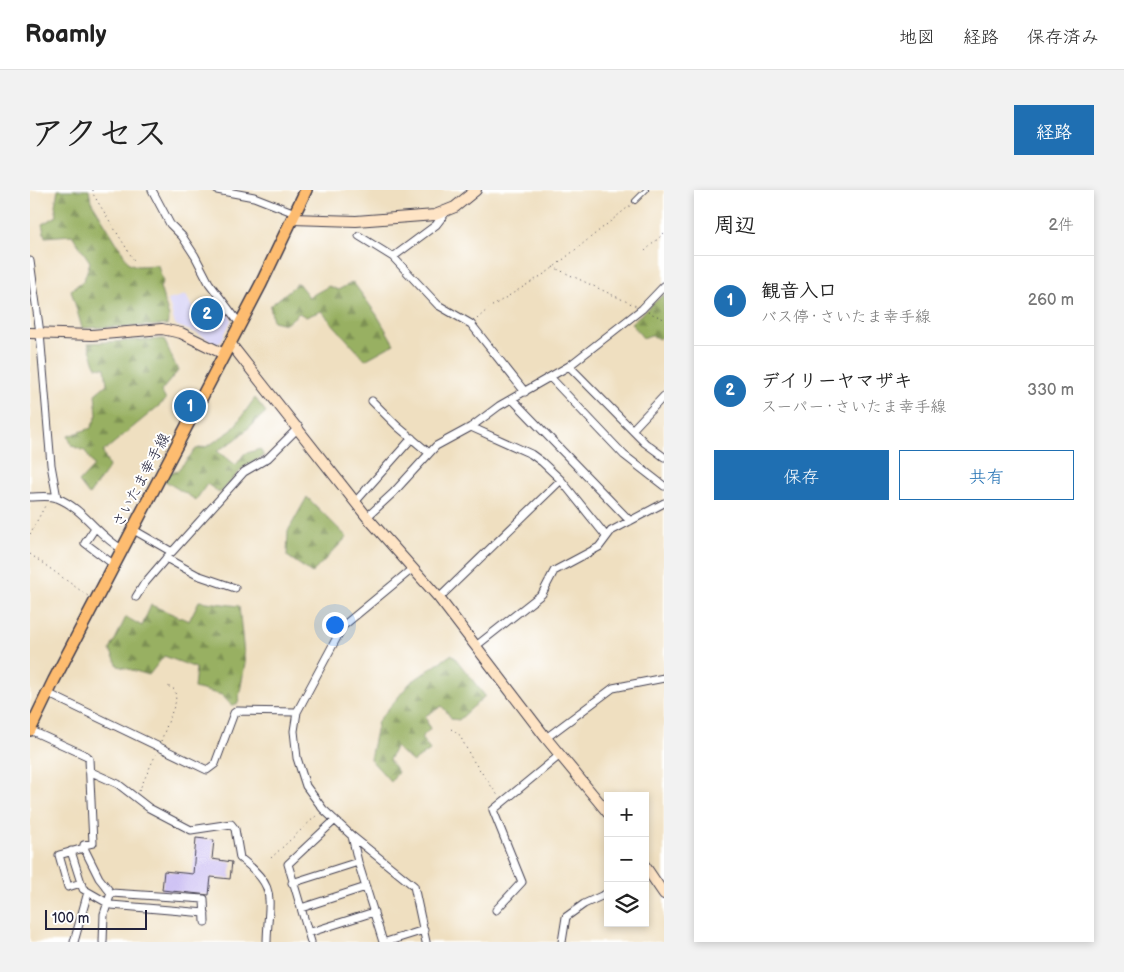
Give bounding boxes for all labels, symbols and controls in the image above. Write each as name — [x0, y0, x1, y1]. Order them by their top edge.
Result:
text: Roamly — [25, 20, 106, 49]
text: 地図 — [899, 27, 935, 48]
text: 経路 — [963, 27, 999, 48]
text: 保存済み — [1027, 27, 1099, 48]
button: 経路 — [1014, 105, 1094, 155]
text: アクセス — [30, 113, 168, 156]
text: 周辺 — [714, 213, 756, 238]
text: 2件 — [1049, 216, 1074, 235]
text: 観音入口 — [761, 280, 837, 303]
text: 1 — [727, 291, 733, 310]
text: 260 m — [1028, 291, 1074, 310]
pin: 2 — [191, 295, 223, 333]
text: バス停 · さいたま幸手線 — [761, 308, 931, 327]
text: デイリーヤマザキ — [761, 370, 913, 393]
text: 2 — [725, 381, 735, 400]
text: 330 m — [1027, 381, 1074, 400]
pin: 1 — [174, 387, 206, 425]
text: スーパー · さいたま幸手線 — [761, 398, 946, 417]
street label: さいたま幸手線 — [109, 430, 174, 531]
button: 保存 — [714, 450, 889, 500]
button: 共有 — [899, 450, 1074, 500]
your location — [322, 612, 348, 638]
map controls — [604, 792, 649, 927]
button: + — [604, 792, 649, 837]
button: − — [604, 837, 649, 882]
button: layers — [604, 882, 649, 927]
scale bar — [45, 907, 148, 930]
text: 100 m — [52, 910, 89, 927]

